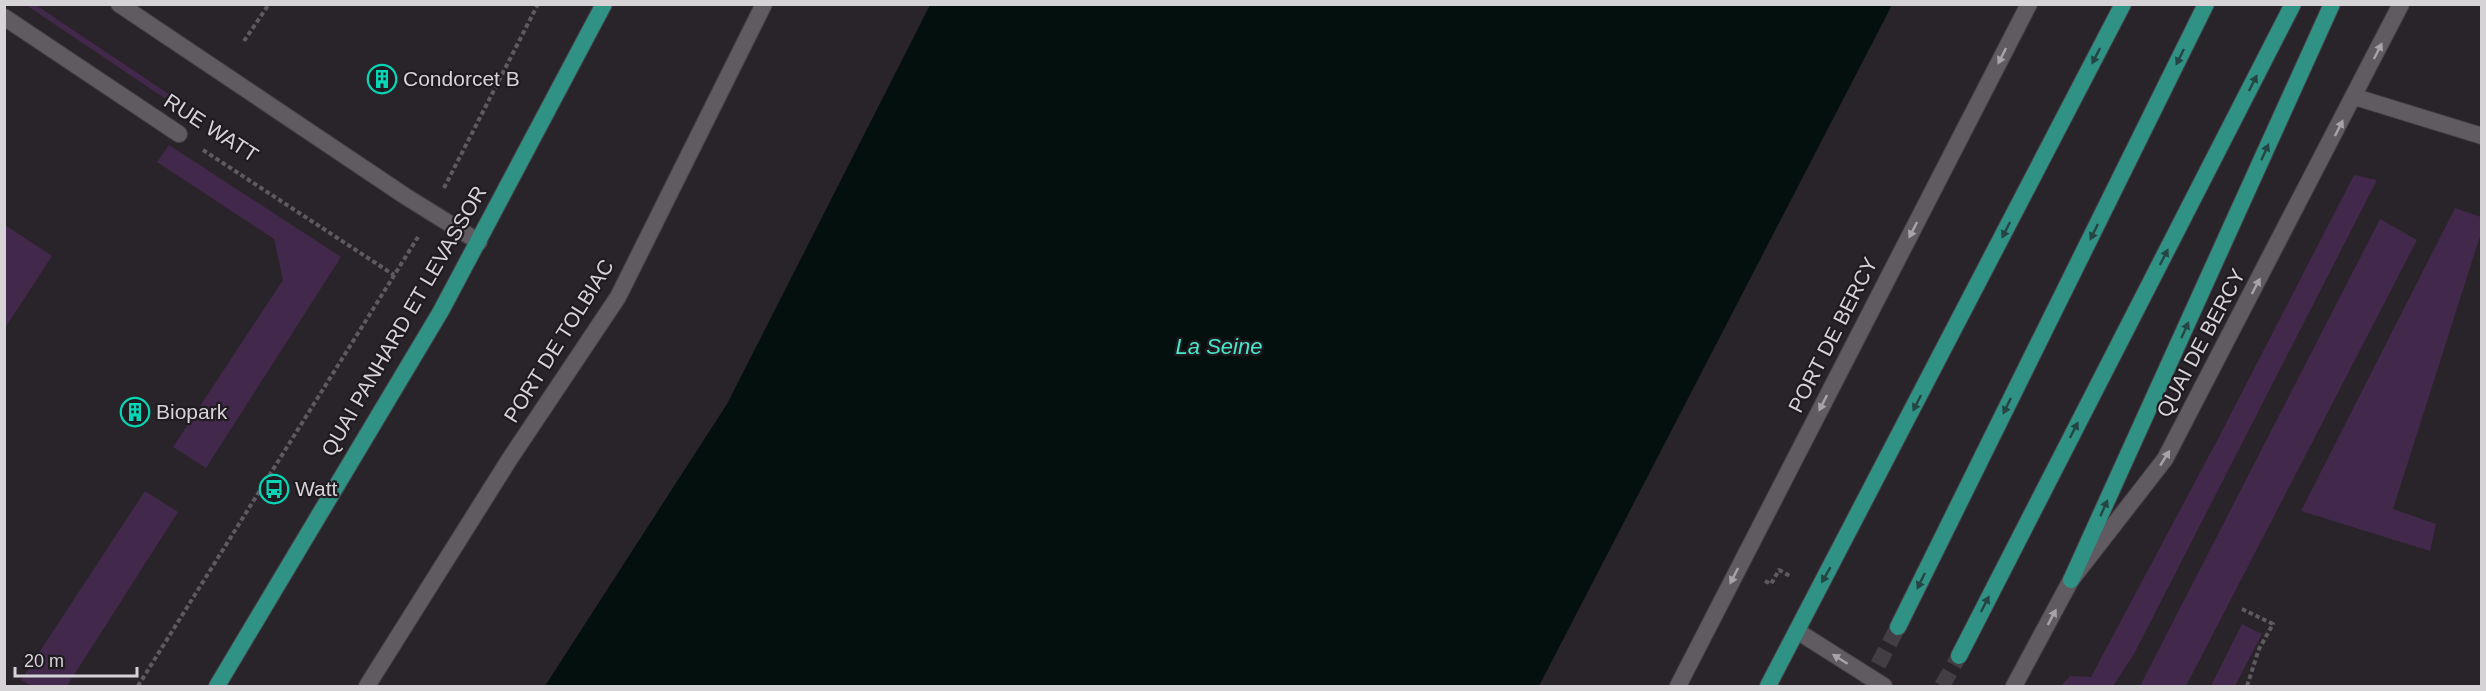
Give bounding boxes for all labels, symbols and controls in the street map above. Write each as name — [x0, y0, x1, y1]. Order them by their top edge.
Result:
one-way arrow — [2373, 42, 2383, 59]
one-way arrow — [1997, 48, 2007, 65]
one-way arrow — [2091, 48, 2101, 65]
one-way arrow — [2175, 49, 2185, 66]
building icon: Condorcet B — [366, 63, 398, 95]
place label: Condorcet B — [403, 67, 520, 90]
one-way arrow — [2247, 74, 2257, 92]
street label: RUE WATT — [160, 89, 263, 167]
one-way arrow — [2333, 119, 2343, 137]
one-way arrow — [2260, 143, 2270, 161]
street label: QUAI PANHARD ET LEVASSOR — [317, 182, 491, 460]
one-way arrow — [1908, 221, 1917, 238]
one-way arrow — [2002, 221, 2011, 238]
one-way arrow — [2089, 223, 2098, 240]
one-way arrow — [2159, 248, 2168, 265]
street label: PORT DE BERCY — [1784, 253, 1882, 416]
street label: PORT DE TOLBIAC — [499, 255, 618, 426]
street label: QUAI DE BERCY — [2152, 265, 2249, 421]
one-way arrow — [2251, 277, 2261, 294]
one-way arrow — [2180, 321, 2190, 339]
water label: La Seine — [1176, 334, 1262, 359]
one-way arrow — [1912, 394, 1922, 411]
one-way arrow — [1818, 395, 1828, 412]
building icon: Biopark — [119, 396, 151, 428]
one-way arrow — [2002, 398, 2012, 415]
place label: Biopark — [156, 400, 228, 423]
one-way arrow — [2069, 421, 2079, 439]
one-way arrow — [2159, 450, 2170, 466]
bus stop icon: Watt — [258, 473, 290, 505]
place label: Watt — [295, 477, 338, 500]
one-way arrow — [2100, 499, 2109, 516]
one-way arrow — [1821, 567, 1831, 584]
one-way arrow — [1729, 568, 1739, 585]
one-way arrow — [1916, 573, 1925, 590]
one-way arrow — [1981, 595, 1990, 612]
one-way arrow — [2047, 608, 2057, 625]
scale bar — [15, 640, 136, 678]
text: 20 m — [24, 651, 64, 671]
one-way arrow — [1832, 654, 1848, 665]

